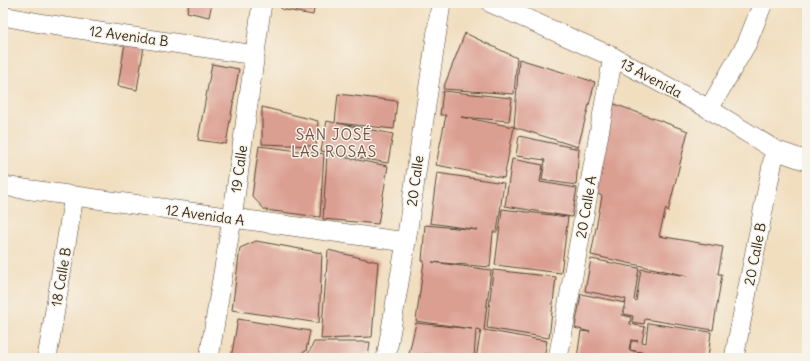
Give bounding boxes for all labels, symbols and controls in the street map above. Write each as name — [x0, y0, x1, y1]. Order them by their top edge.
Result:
street label: 12 Avenida B — [88, 22, 170, 50]
street label: 13 Avenida — [617, 54, 685, 102]
district label: SAN JOSÉ LAS ROSAS — [291, 125, 377, 161]
street label: 19 Calle — [227, 144, 251, 194]
street label: 20 Calle — [403, 154, 427, 208]
street label: 20 Calle A — [572, 174, 600, 240]
street label: 12 Avenida A — [164, 201, 246, 229]
street label: 20 Calle B — [740, 221, 770, 287]
street label: 18 Calle B — [47, 246, 75, 308]

